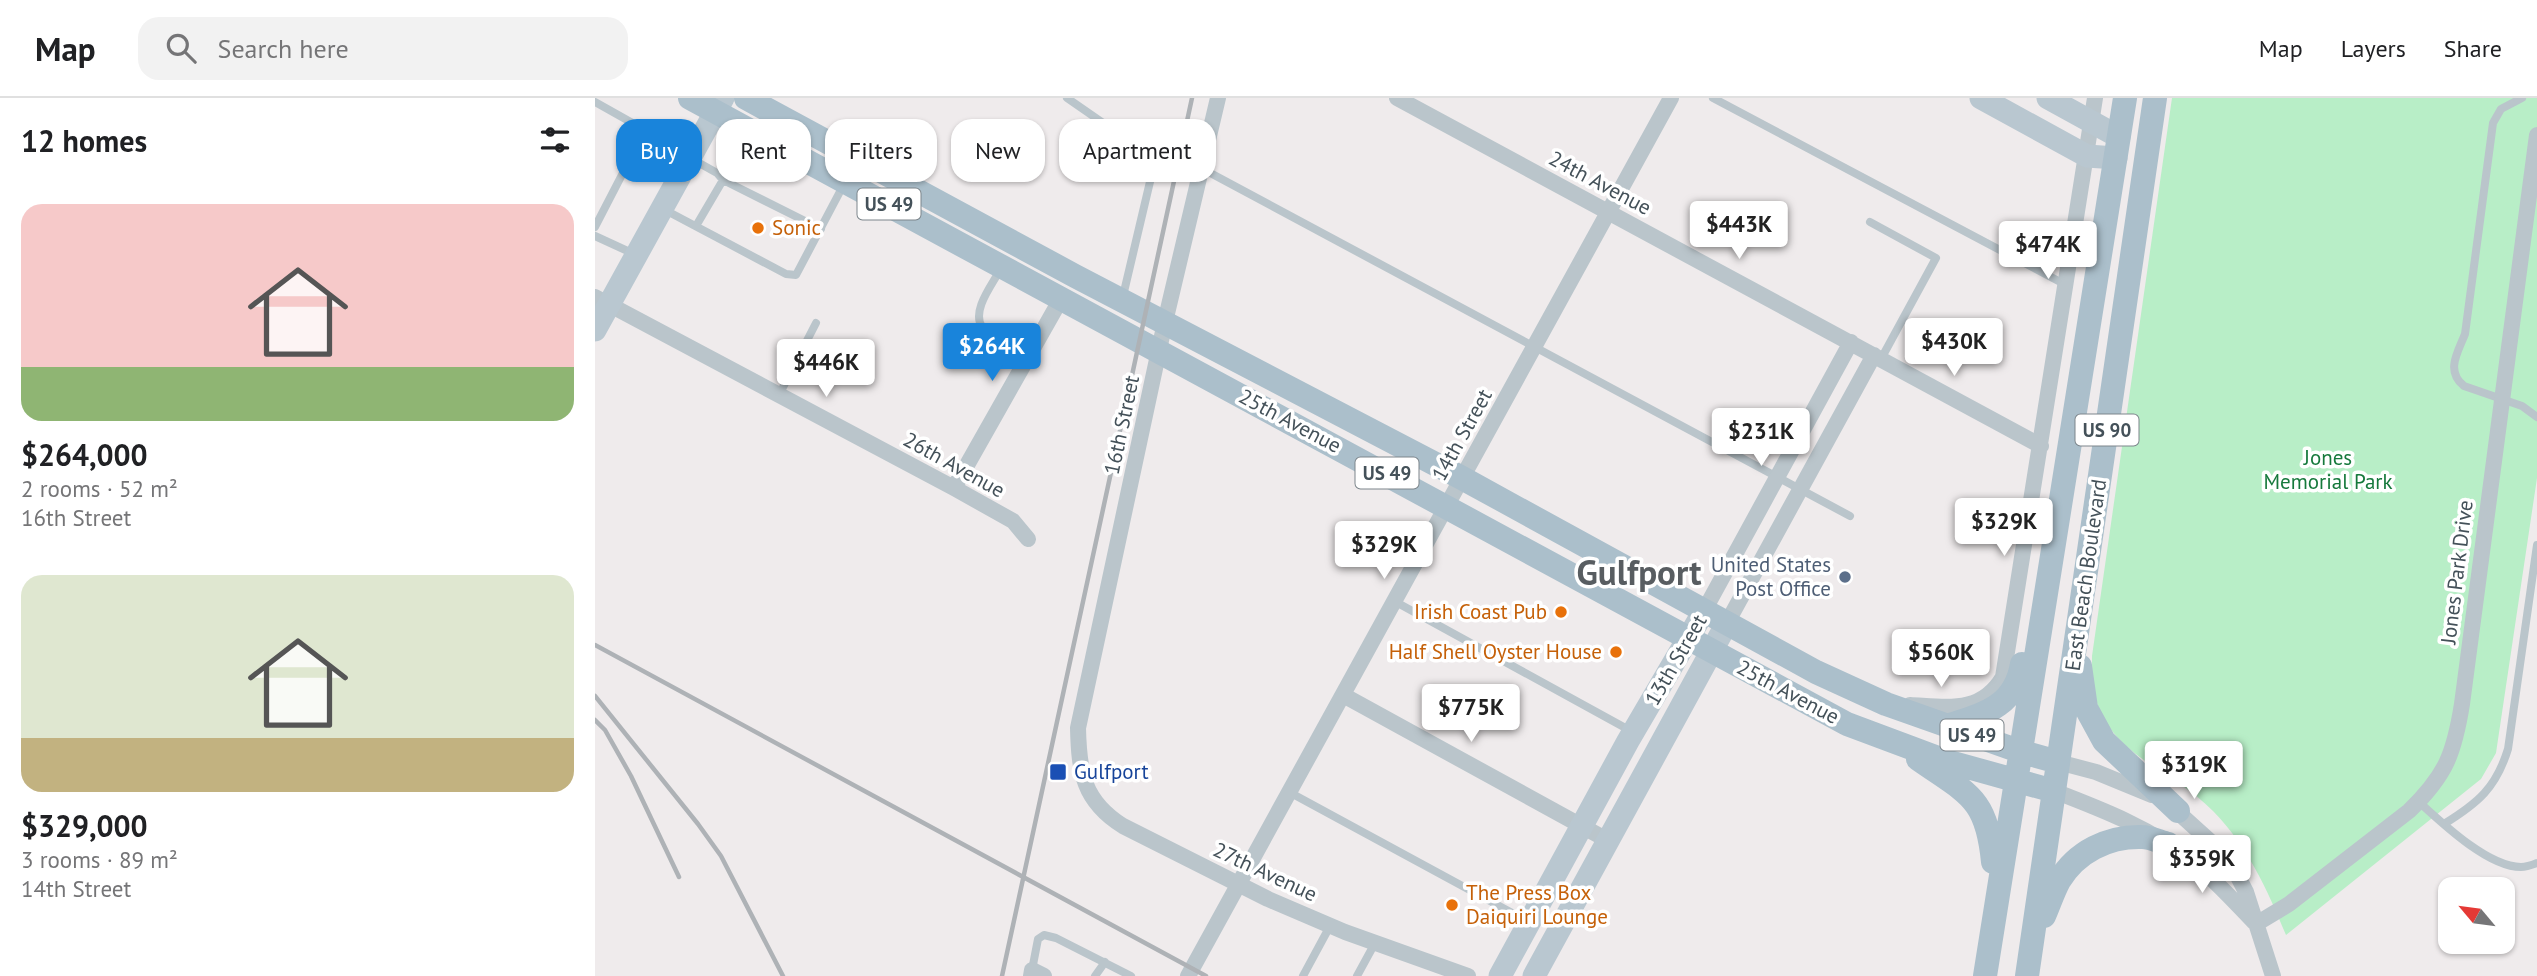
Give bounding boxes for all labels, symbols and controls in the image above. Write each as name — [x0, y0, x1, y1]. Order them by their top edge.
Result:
search box — [138, 17, 628, 80]
text: Map — [35, 27, 96, 70]
icon: search — [162, 29, 200, 67]
text: Search here — [218, 32, 349, 65]
text: Map — [2259, 33, 2303, 64]
text: Layers — [2341, 33, 2406, 64]
text: Share — [2444, 33, 2502, 64]
chip: Buy — [616, 119, 702, 182]
chip: Rent — [716, 119, 811, 182]
chip: Filters — [825, 119, 937, 182]
chip: New — [951, 119, 1045, 182]
chip: Apartment — [1059, 119, 1216, 182]
text: 12 homes — [21, 121, 147, 160]
icon: filters — [536, 121, 574, 159]
street label: 24th Avenue — [1544, 144, 1656, 221]
road number: US 49 — [857, 188, 921, 220]
pin: $443K — [1690, 202, 1788, 261]
text: $443K — [1706, 209, 1772, 238]
place label: Sonic — [772, 214, 821, 241]
marker: Sonic — [750, 220, 766, 236]
pin: $474K — [1999, 222, 2097, 281]
text: $474K — [2015, 229, 2081, 258]
icon: home — [235, 249, 361, 375]
pin: $430K — [1905, 318, 2003, 378]
pin: $264K — [943, 324, 1041, 383]
text: $430K — [1921, 326, 1987, 355]
text: $264K — [959, 331, 1025, 360]
pin: $446K — [777, 340, 875, 399]
text: $446K — [793, 347, 859, 376]
street label: 16th Street — [1098, 373, 1145, 477]
street label: 25th Avenue — [1234, 382, 1346, 459]
street label: 14th Street — [1425, 384, 1498, 485]
pin: $231K — [1712, 408, 1810, 468]
road number: US 90 — [2075, 414, 2139, 446]
text: $231K — [1728, 416, 1794, 445]
street label: 26th Avenue — [899, 426, 1010, 504]
text: $264,000 — [21, 435, 148, 474]
park label: Jones Memorial Park — [2263, 444, 2393, 495]
road number: US 49 — [1355, 458, 1419, 488]
text: 2 rooms · 52 m² — [21, 474, 178, 503]
street label: East Beach Boulevard — [2059, 477, 2112, 673]
pin: $329K — [1955, 498, 2053, 558]
street label: Jones Park Drive — [2434, 499, 2479, 646]
text: 16th Street — [21, 503, 131, 532]
text: $329K — [1971, 506, 2037, 535]
pin: $329K — [1335, 522, 1433, 581]
text: $329K — [1351, 529, 1417, 558]
district label: Gulfport — [1577, 549, 1702, 595]
place label: United States Post Office — [1711, 551, 1831, 602]
marker: United States Post Office — [1837, 569, 1853, 585]
place label: Irish Coast Pub — [1414, 598, 1547, 625]
marker: Irish Coast Pub — [1553, 604, 1569, 620]
street label: 13th Street — [1639, 609, 1712, 710]
icon: home — [235, 620, 361, 746]
pin: $560K — [1892, 630, 1990, 689]
text: $560K — [1908, 637, 1974, 666]
place label: Half Shell Oyster House — [1389, 638, 1602, 665]
marker: Half Shell Oyster House — [1608, 644, 1624, 660]
street label: 25th Avenue — [1732, 653, 1844, 730]
pin: $775K — [1422, 684, 1520, 744]
text: $775K — [1438, 692, 1504, 721]
road number: US 49 — [1941, 720, 2003, 750]
pin: $319K — [2145, 742, 2243, 801]
text: $319K — [2161, 749, 2227, 778]
place label: Gulfport — [1074, 758, 1149, 785]
marker: Gulfport — [1048, 762, 1068, 782]
text: $329,000 — [21, 806, 148, 845]
street label: 27th Avenue — [1209, 836, 1321, 907]
pin: $359K — [2153, 836, 2251, 895]
text: $359K — [2169, 843, 2235, 872]
text: 3 rooms · 89 m² — [21, 845, 178, 874]
text: 14th Street — [21, 874, 131, 903]
north arrow — [2438, 877, 2515, 954]
map controls — [2438, 877, 2515, 954]
place label: The Press Box Daiquiri Lounge — [1466, 879, 1608, 930]
marker: The Press Box Daiquiri Lounge — [1444, 897, 1460, 913]

